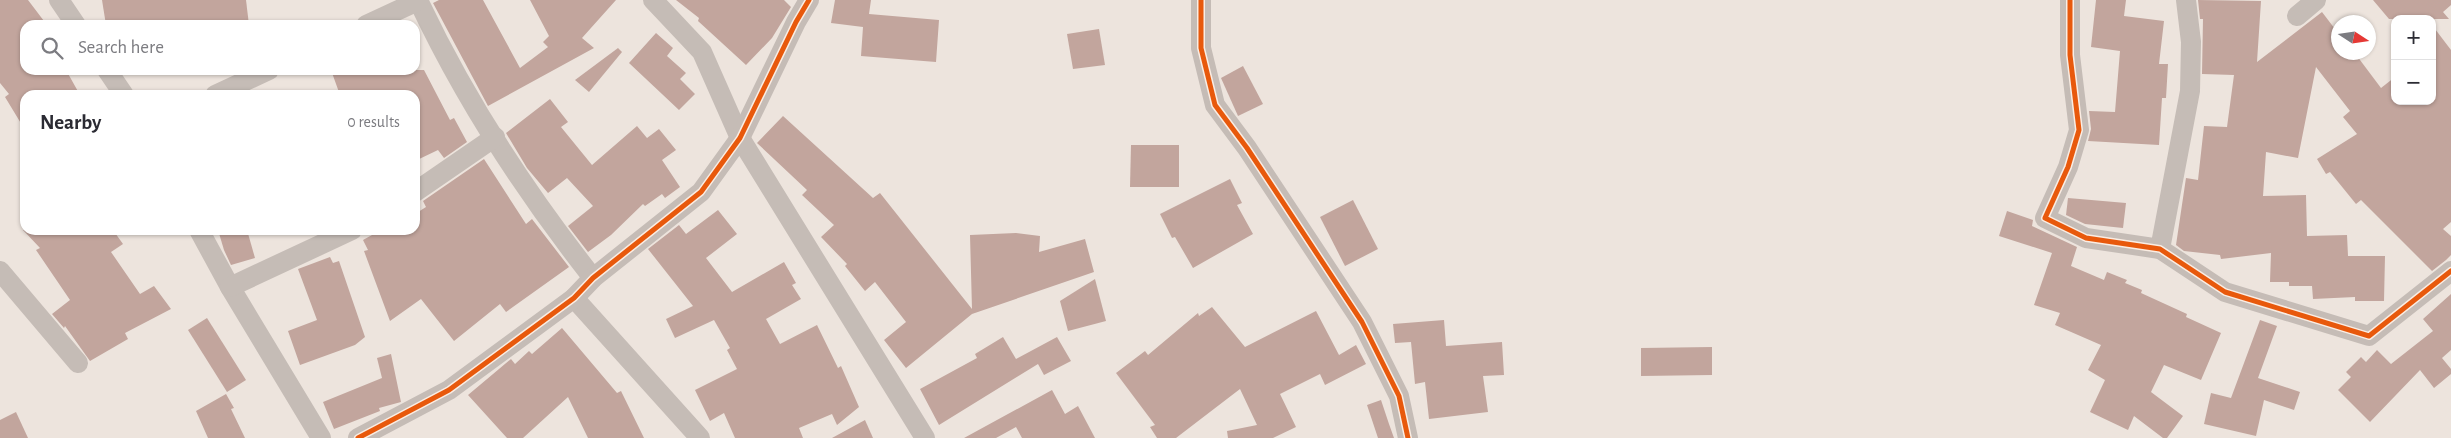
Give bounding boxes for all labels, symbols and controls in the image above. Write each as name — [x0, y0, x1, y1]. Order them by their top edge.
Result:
north arrow — [2331, 15, 2376, 60]
map controls — [2391, 15, 2436, 105]
button: + — [2391, 15, 2436, 60]
search box — [20, 20, 420, 75]
icon: search — [38, 34, 66, 62]
text: Search here — [78, 38, 164, 57]
button: − — [2391, 60, 2436, 105]
text: Nearby — [40, 112, 101, 133]
text: 0 results — [347, 114, 400, 130]

